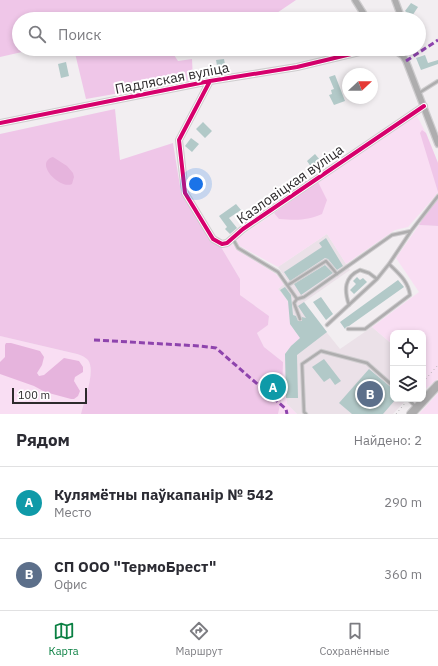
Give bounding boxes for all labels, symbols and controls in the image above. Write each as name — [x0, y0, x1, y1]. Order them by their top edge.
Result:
search box — [12, 12, 426, 56]
icon: search — [26, 23, 48, 45]
text: Поиск — [58, 25, 101, 44]
street label: Падляская вуліца — [113, 58, 231, 98]
north arrow — [342, 68, 378, 104]
street label: Казловіцкая вуліца — [233, 140, 347, 228]
your location — [186, 174, 206, 194]
map controls — [390, 330, 426, 402]
button: locate — [390, 330, 426, 366]
button: layers — [390, 366, 426, 402]
pin: A — [260, 372, 286, 402]
pin: B — [357, 379, 383, 409]
scale bar — [12, 386, 87, 405]
text: 100 m — [18, 388, 50, 402]
text: Рядом — [16, 429, 70, 451]
text: Найдено: 2 — [354, 432, 422, 449]
text: Кулямётны паўкапанір № 542 — [54, 485, 274, 504]
text: A — [25, 494, 33, 511]
text: 290 m — [384, 494, 422, 511]
text: Место — [54, 504, 92, 521]
text: СП ООО "ТермоБрест" — [54, 557, 216, 576]
text: B — [25, 566, 33, 583]
text: 360 m — [384, 566, 422, 583]
text: Офис — [54, 576, 87, 593]
tab: Карта — [48, 620, 79, 658]
tab: Маршрут — [176, 620, 223, 658]
tab: Сохранённые — [319, 620, 390, 658]

